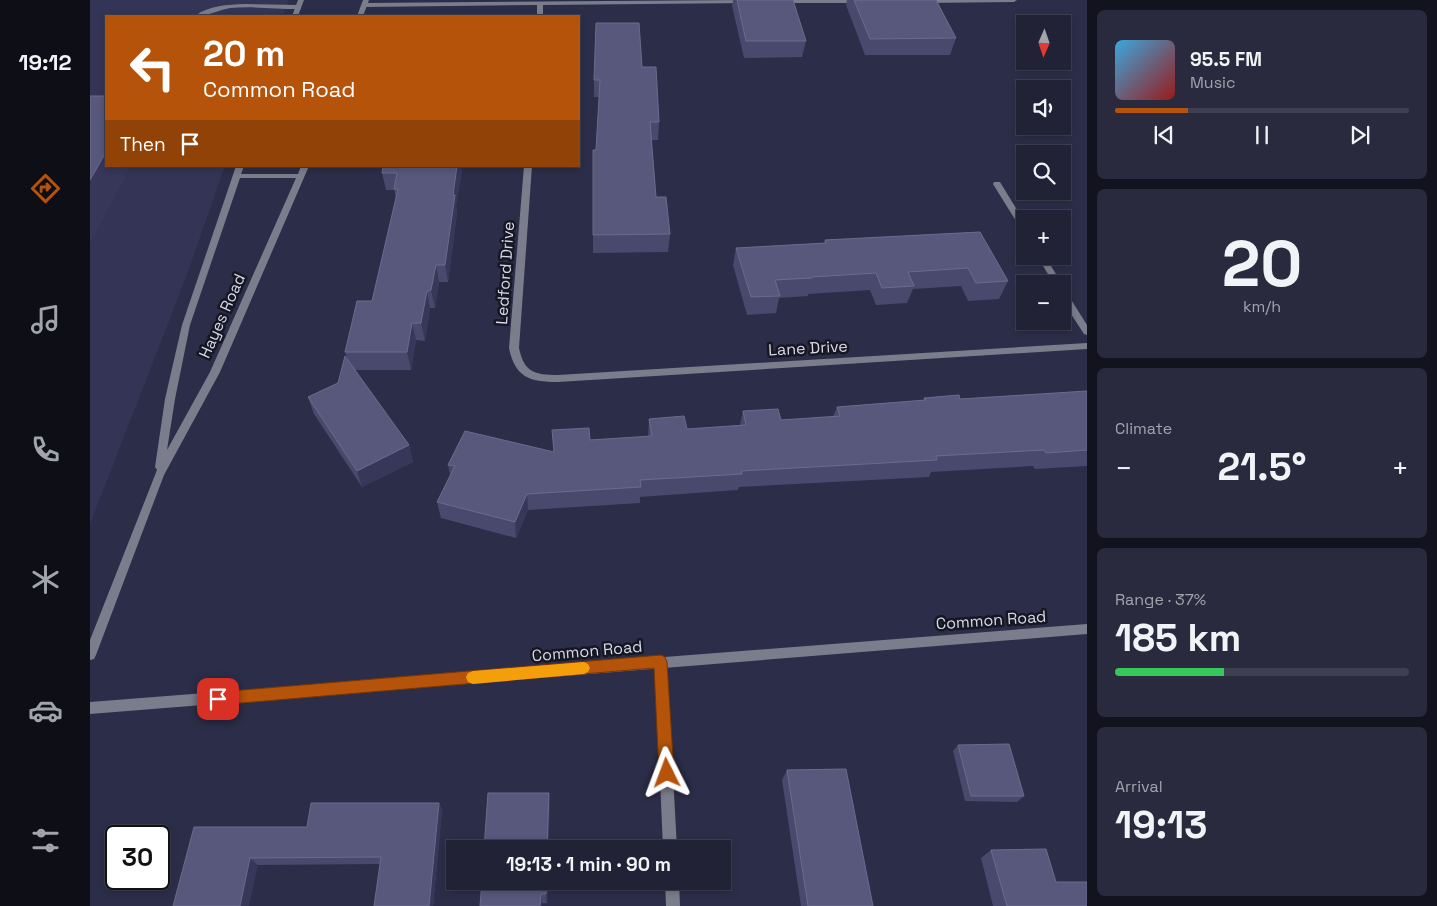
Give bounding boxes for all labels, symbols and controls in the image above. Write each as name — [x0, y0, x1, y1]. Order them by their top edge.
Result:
north arrow — [1016, 15, 1071, 70]
map controls — [1016, 15, 1071, 330]
text: 20 m — [203, 32, 285, 76]
icon: left — [120, 35, 185, 100]
text: 95.5 FM — [1190, 47, 1262, 72]
text: 19:12 — [18, 48, 72, 76]
text: Music — [1190, 72, 1236, 93]
text: Common Road — [203, 75, 355, 103]
button: sound — [1016, 80, 1071, 135]
icon: previous — [1150, 121, 1178, 149]
icon: pause — [1248, 121, 1276, 149]
icon: next — [1346, 121, 1374, 149]
icon: arrive — [176, 130, 204, 158]
text: Then — [120, 132, 166, 157]
button: search — [1016, 145, 1071, 200]
icon: directions — [28, 171, 63, 206]
button: + — [1016, 210, 1071, 265]
street label: Ledford Drive — [491, 221, 519, 325]
text: 20 — [1222, 222, 1302, 305]
street label: Hayes Road — [194, 270, 250, 362]
button: − — [1016, 275, 1071, 330]
text: km/h — [1243, 296, 1281, 317]
icon: music — [28, 302, 63, 337]
street label: Lane Drive — [768, 335, 848, 361]
text: Climate — [1115, 418, 1172, 439]
icon: phone — [28, 432, 63, 467]
text: 21.5° — [1218, 443, 1306, 491]
text: − — [1115, 450, 1132, 486]
text: + — [1392, 450, 1409, 486]
icon: climate — [28, 562, 63, 597]
text: Range · 37% — [1115, 589, 1206, 610]
street label: Common Road — [935, 606, 1047, 634]
text: 185 km — [1115, 614, 1241, 662]
street label: Common Road — [531, 636, 643, 666]
pin — [197, 678, 239, 720]
icon: arrive — [204, 685, 232, 713]
icon: car — [28, 693, 63, 728]
position arrow — [640, 746, 692, 798]
text: Arrival — [1115, 776, 1163, 797]
text: 19:13 — [1115, 801, 1207, 849]
icon: filters — [28, 823, 63, 858]
speed limit sign: 30 — [105, 825, 170, 890]
text: 19:13 · 1 min · 90 m — [506, 852, 671, 877]

